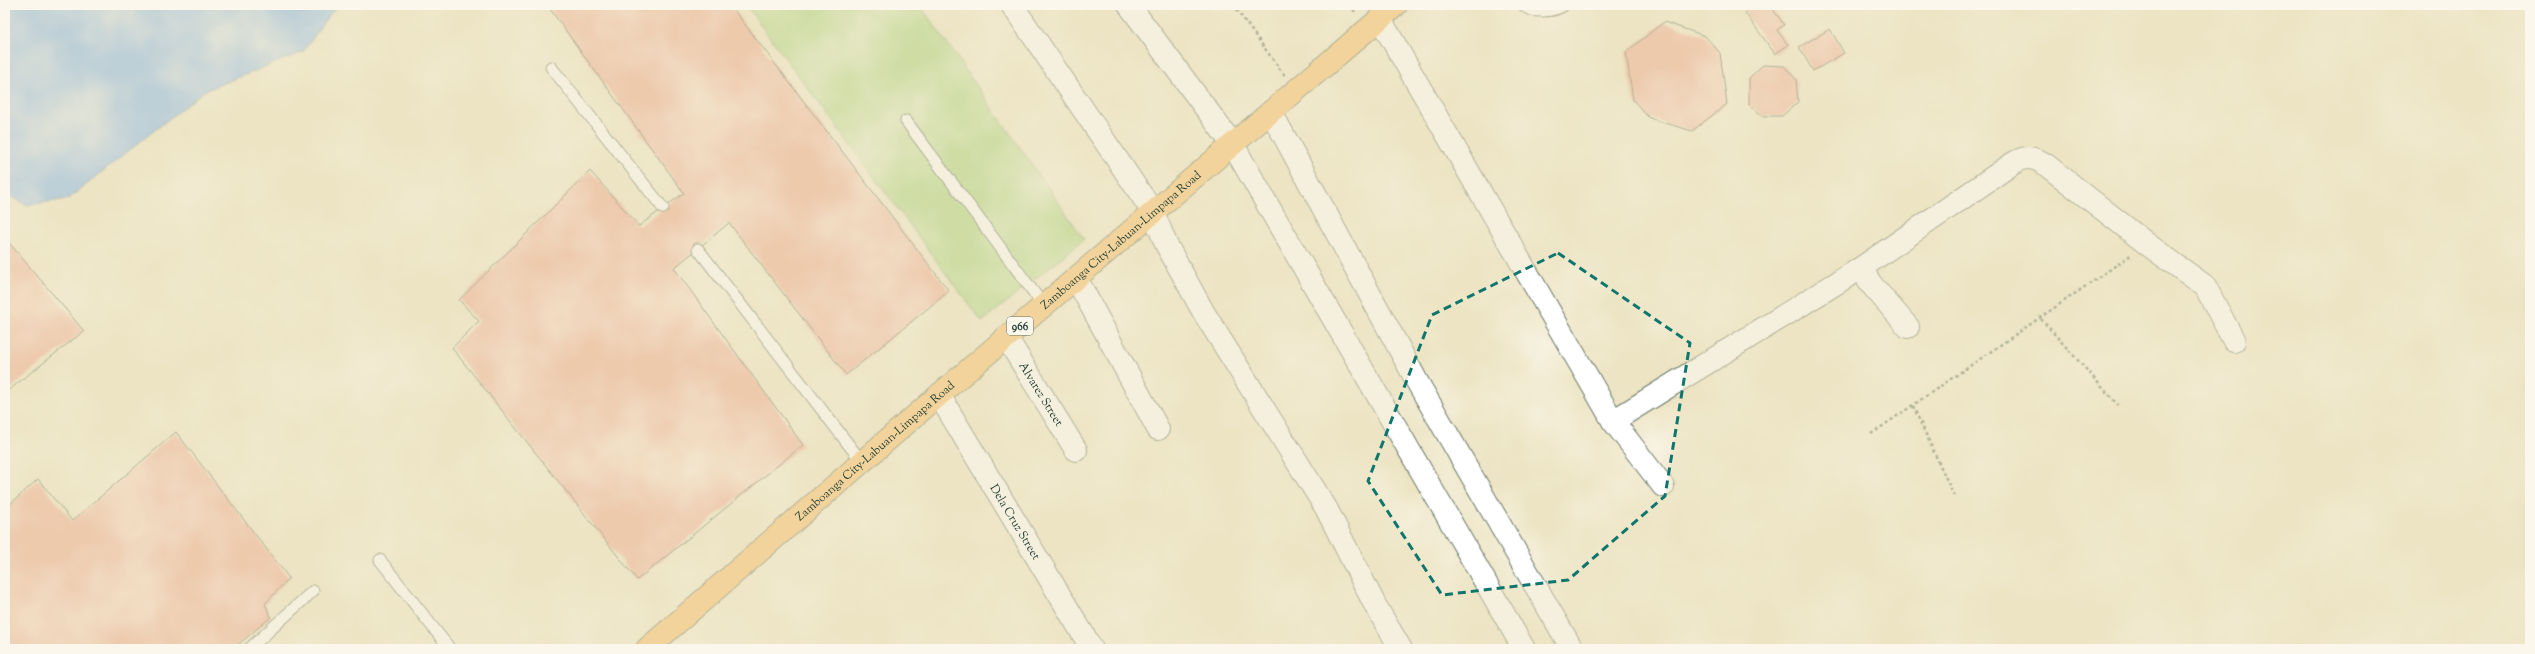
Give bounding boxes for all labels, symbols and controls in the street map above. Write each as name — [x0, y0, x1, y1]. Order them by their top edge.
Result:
street label: Zamboanga City-Labuan-Limpapa Road — [1037, 167, 1206, 314]
road number: 966 — [1007, 317, 1033, 335]
street label: Alvarez Street — [1014, 359, 1067, 430]
street label: Zamboanga City-Labuan-Limpapa Road — [792, 377, 959, 526]
street label: Dela Cruz Street — [985, 481, 1044, 564]

